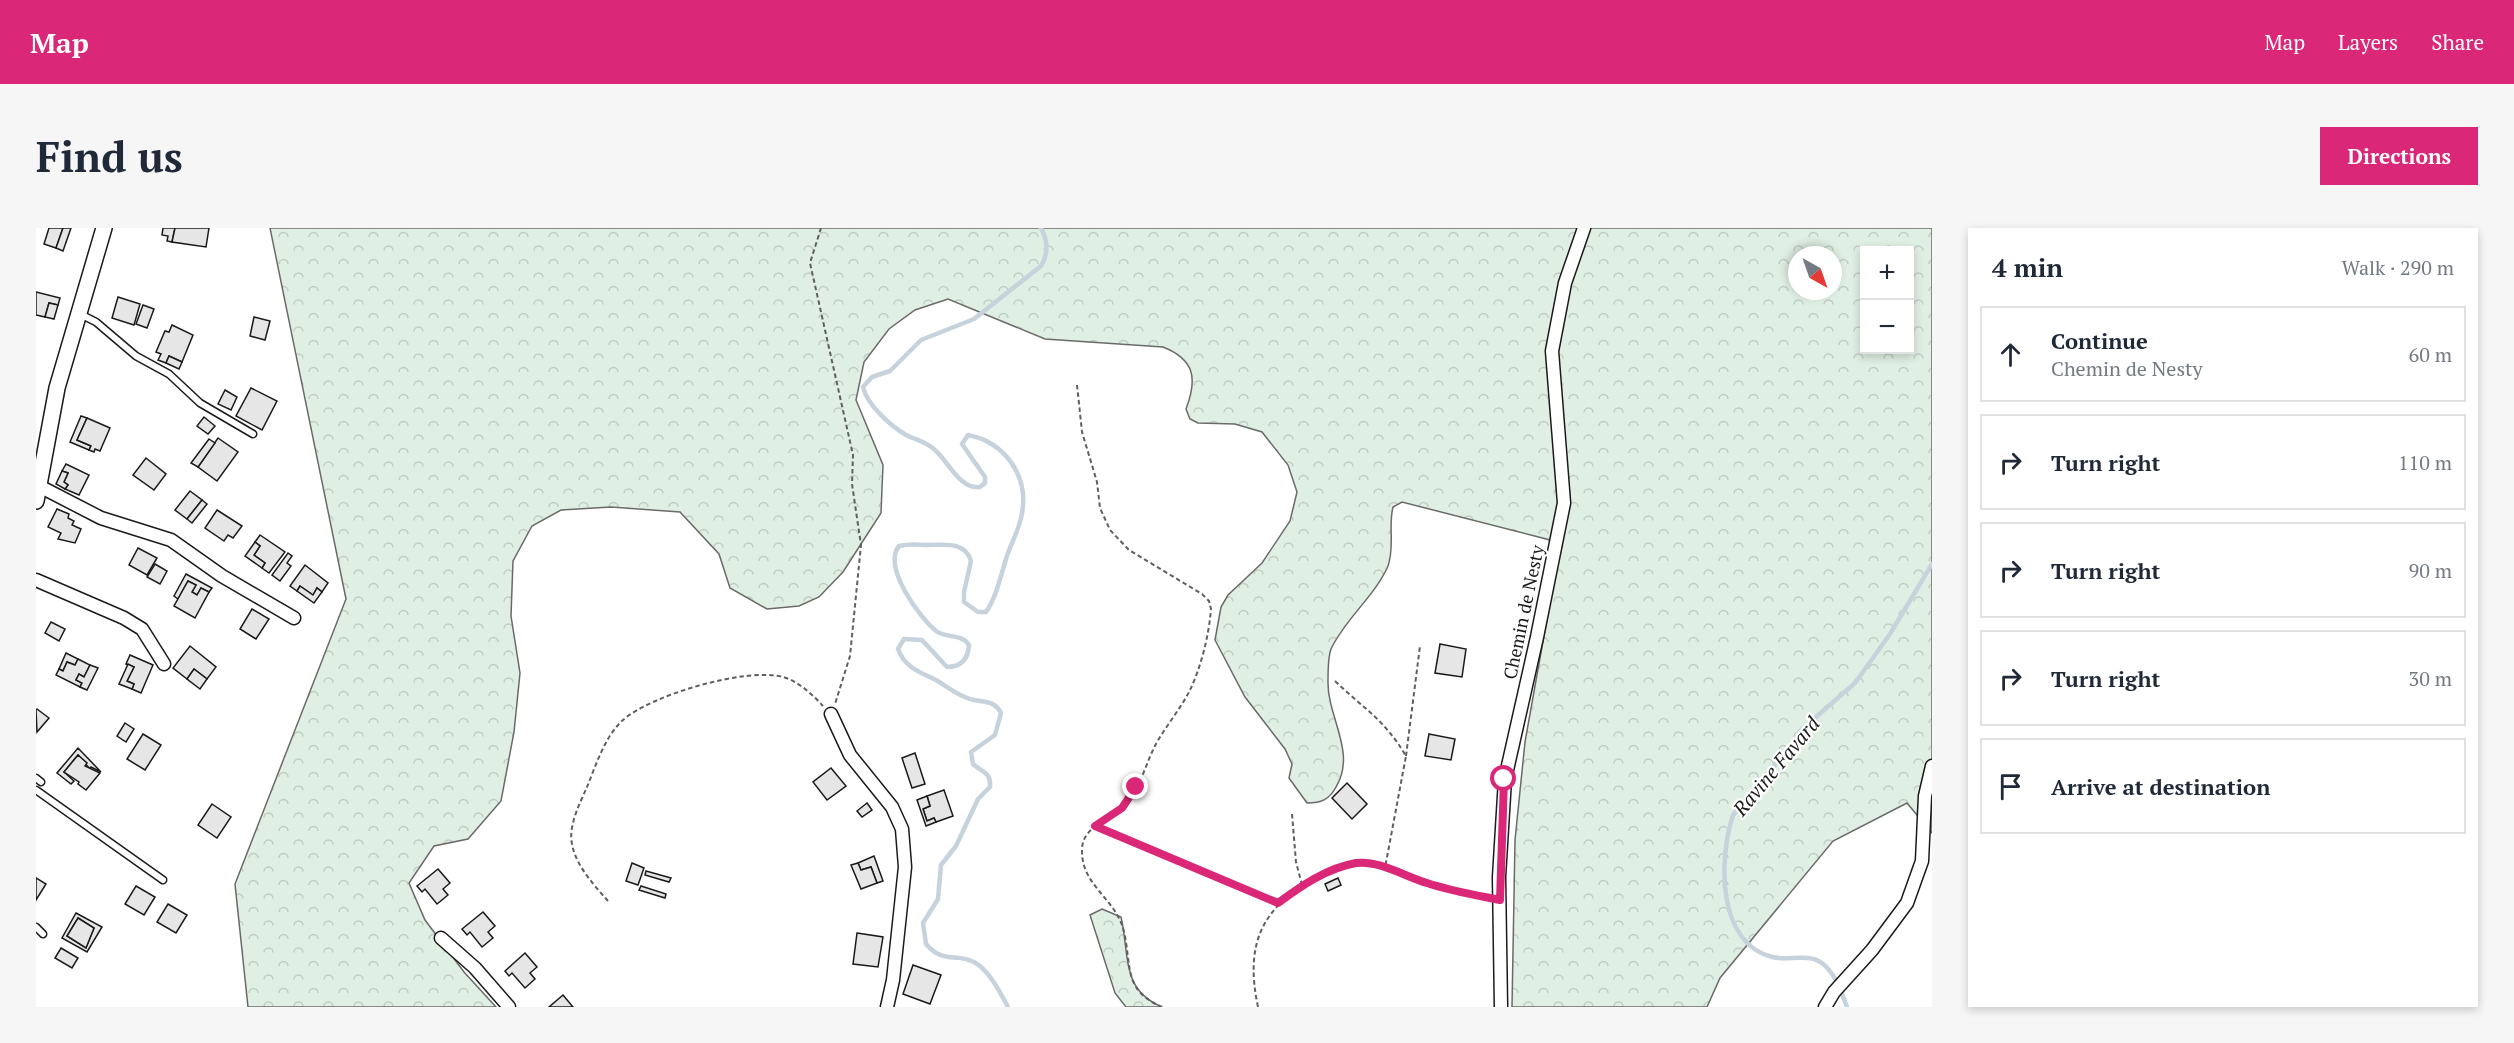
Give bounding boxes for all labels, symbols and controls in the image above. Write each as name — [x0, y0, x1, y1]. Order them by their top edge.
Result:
text: Map — [30, 24, 89, 61]
text: Map — [2264, 28, 2305, 56]
text: Layers — [2338, 28, 2398, 56]
text: Share — [2431, 28, 2484, 56]
button: Directions — [2320, 127, 2478, 185]
text: Find us — [36, 128, 183, 184]
north arrow — [1788, 246, 1842, 300]
map controls — [1860, 246, 1914, 354]
button: + — [1860, 246, 1914, 300]
text: 4 min — [1992, 250, 2063, 284]
text: Walk · 290 m — [2342, 254, 2454, 281]
button: − — [1860, 300, 1914, 354]
text: Continue — [2051, 326, 2148, 355]
icon: ahead — [1994, 338, 2027, 371]
text: 60 m — [2409, 341, 2452, 368]
text: Chemin de Nesty — [2051, 355, 2203, 382]
icon: right — [1994, 446, 2027, 479]
text: Turn right — [2051, 448, 2160, 477]
text: 110 m — [2398, 449, 2452, 476]
street label: Chemin de Nesty — [1497, 542, 1549, 681]
icon: right — [1994, 554, 2027, 587]
text: Turn right — [2051, 556, 2160, 585]
text: 90 m — [2409, 557, 2452, 584]
icon: right — [1994, 662, 2027, 695]
text: Turn right — [2051, 664, 2160, 693]
text: 30 m — [2409, 665, 2452, 692]
water label: Ravine Favard — [1726, 710, 1826, 822]
route start — [1490, 765, 1516, 791]
icon: arrive — [1994, 770, 2027, 803]
text: Arrive at destination — [2051, 772, 2270, 801]
route end — [1122, 773, 1148, 799]

